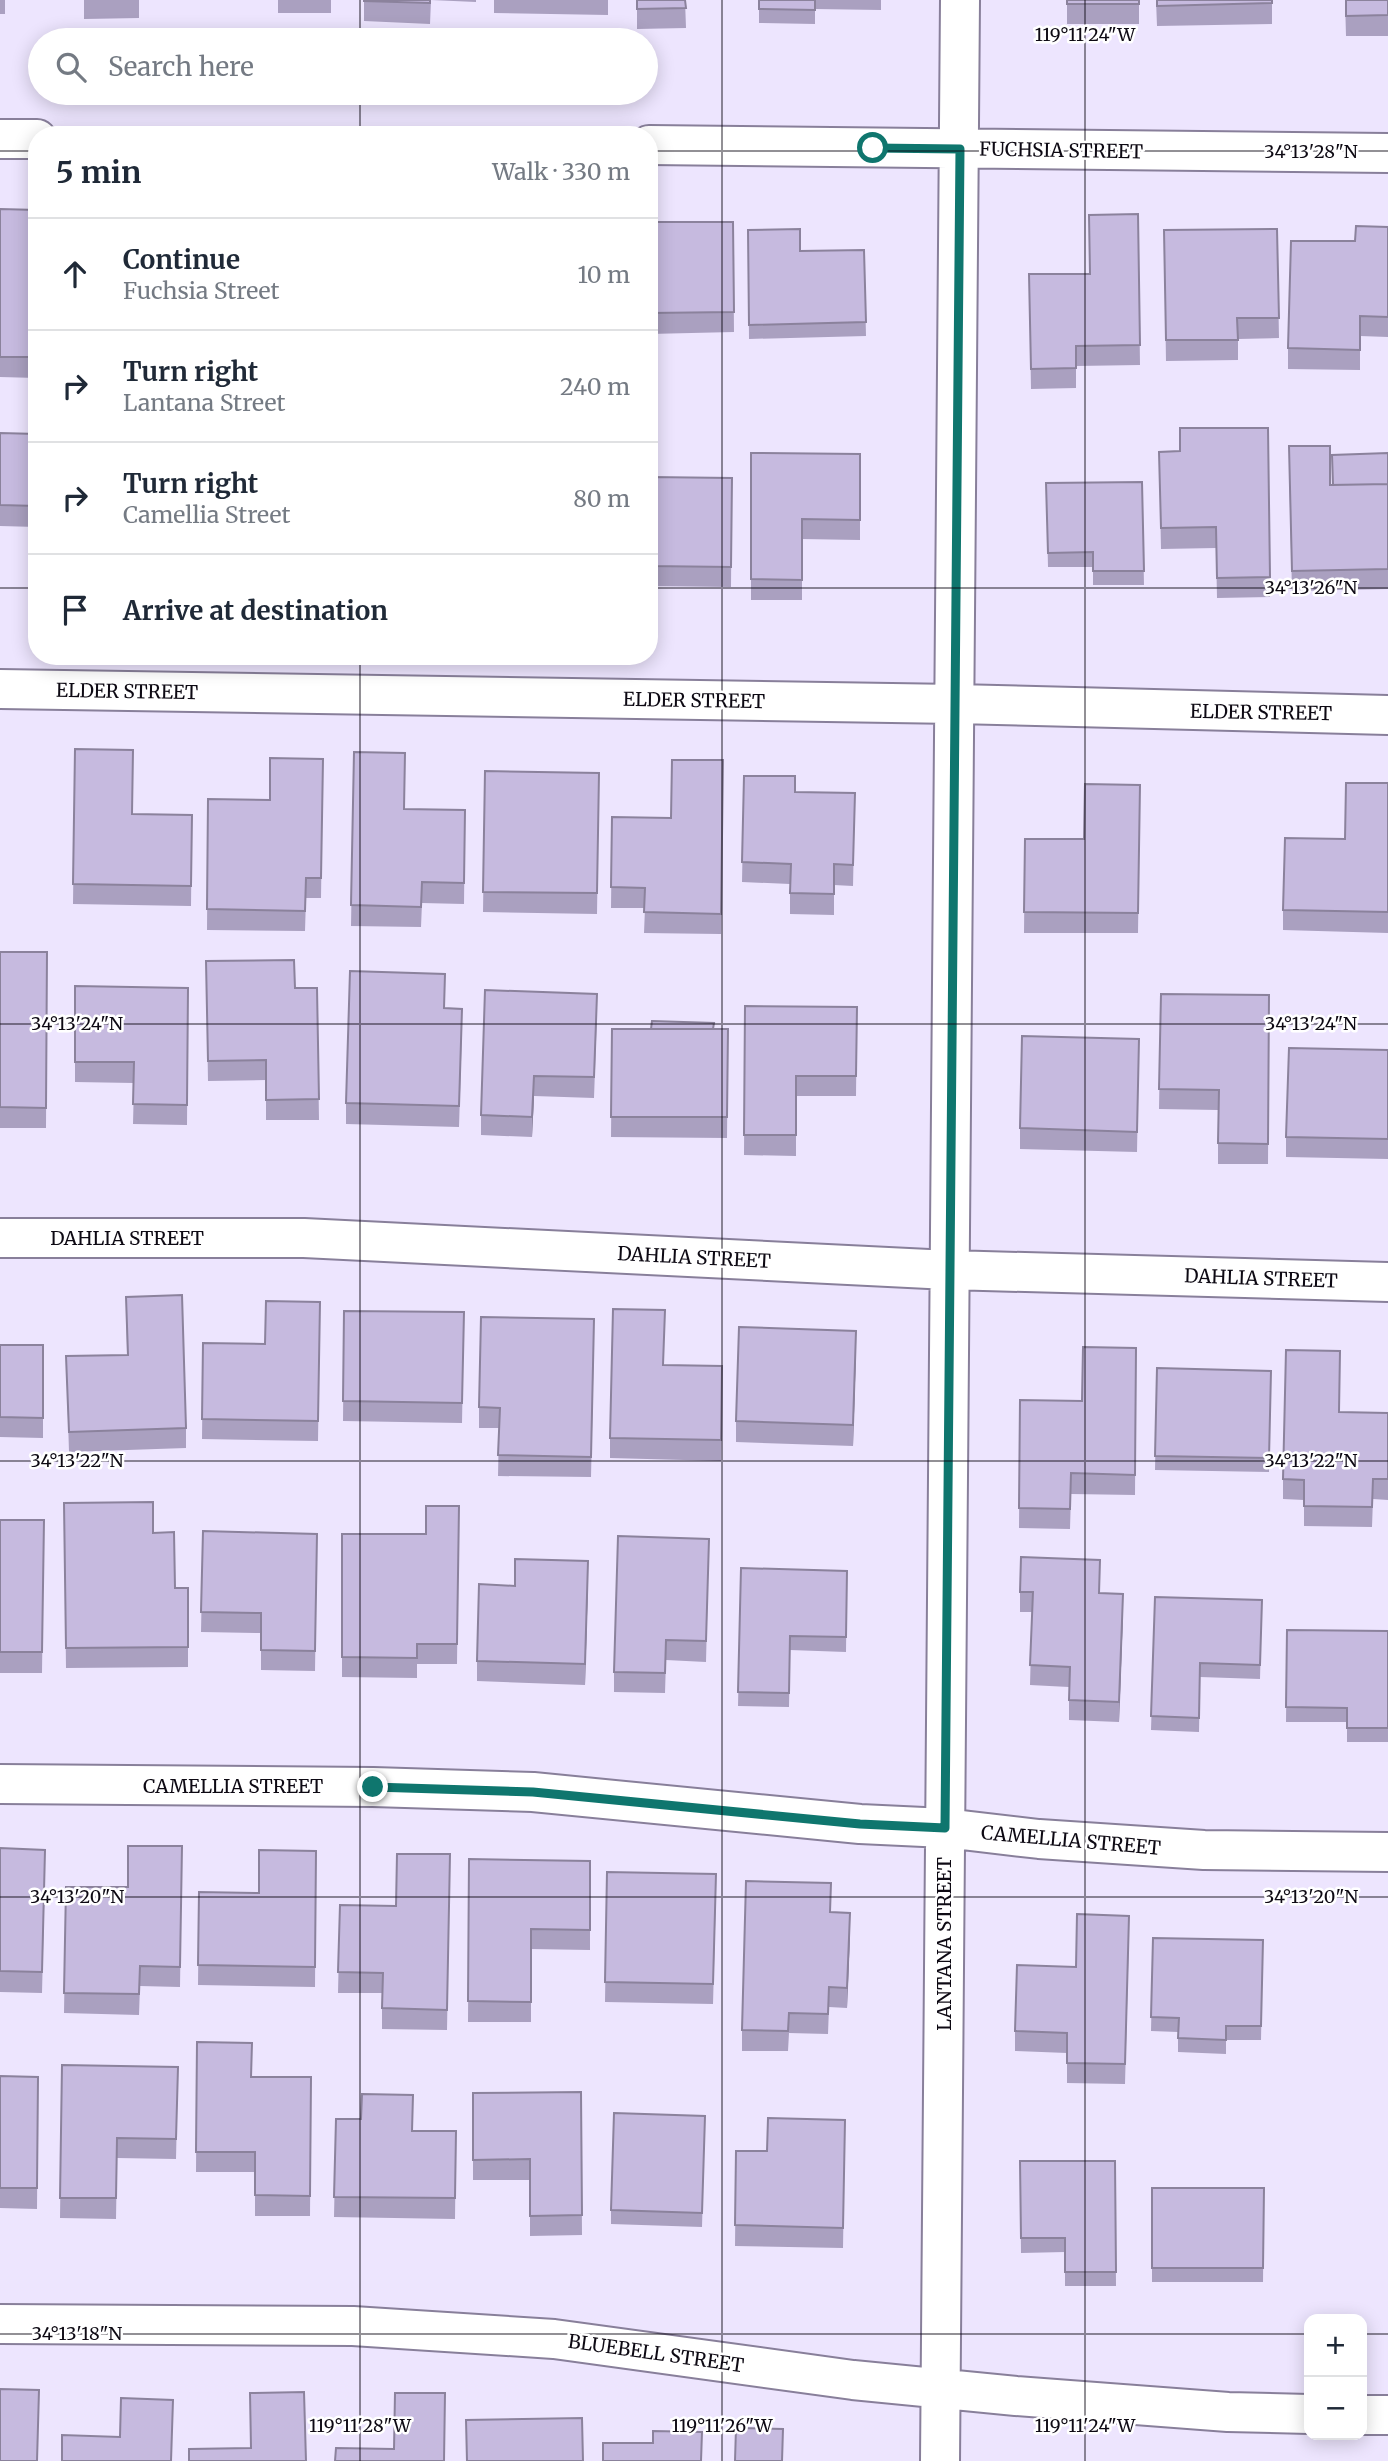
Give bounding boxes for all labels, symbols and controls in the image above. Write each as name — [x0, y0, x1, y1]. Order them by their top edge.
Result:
text: 119°11'24"W — [1035, 23, 1136, 46]
search box — [28, 28, 658, 105]
icon: search — [52, 48, 90, 86]
text: Search here — [108, 50, 254, 83]
route start — [857, 132, 888, 163]
street label: FUCHSIA STREET — [979, 137, 1143, 163]
text: 34°13'28"N — [1264, 140, 1358, 163]
text: 5 min — [56, 153, 141, 191]
text: Walk · 330 m — [492, 157, 630, 186]
text: Continue — [123, 243, 240, 276]
icon: ahead — [56, 255, 94, 293]
text: 10 m — [577, 260, 630, 289]
text: Fuchsia Street — [123, 276, 280, 305]
text: Turn right — [123, 355, 258, 388]
icon: right — [56, 367, 94, 405]
text: 240 m — [560, 372, 630, 401]
text: Lantana Street — [123, 388, 285, 417]
text: Turn right — [123, 467, 258, 500]
icon: right — [56, 479, 94, 517]
text: 80 m — [573, 484, 630, 513]
text: Camellia Street — [123, 500, 290, 529]
text: 34°13'26"N — [1265, 576, 1357, 599]
icon: arrive — [56, 591, 94, 629]
text: Arrive at destination — [123, 594, 388, 627]
street label: ELDER STREET — [56, 678, 198, 704]
street label: ELDER STREET — [623, 687, 765, 713]
street label: ELDER STREET — [1190, 699, 1332, 725]
text: 34°13'24"N — [31, 1012, 123, 1035]
text: 34°13'24"N — [1265, 1012, 1357, 1035]
street label: DAHLIA STREET — [50, 1226, 204, 1250]
street label: DAHLIA STREET — [617, 1241, 771, 1273]
street label: DAHLIA STREET — [1184, 1263, 1338, 1293]
text: 34°13'22"N — [31, 1449, 124, 1472]
text: 34°13'22"N — [1265, 1449, 1358, 1472]
route end — [357, 1771, 388, 1802]
street label: CAMELLIA STREET — [143, 1774, 323, 1798]
street label: CAMELLIA STREET — [980, 1820, 1162, 1860]
street label: LANTANA STREET — [932, 1857, 956, 2031]
text: 34°13'20"N — [30, 1885, 124, 1908]
text: 34°13'20"N — [1264, 1885, 1358, 1908]
map controls — [1304, 2314, 1367, 2440]
button: + — [1304, 2314, 1367, 2377]
text: 34°13'18"N — [32, 2322, 122, 2345]
street label: BLUEBELL STREET — [567, 2329, 745, 2377]
button: − — [1304, 2377, 1367, 2440]
text: 119°11'28"W — [309, 2414, 412, 2437]
text: 119°11'26"W — [671, 2414, 774, 2437]
text: 119°11'24"W — [1035, 2414, 1136, 2437]

